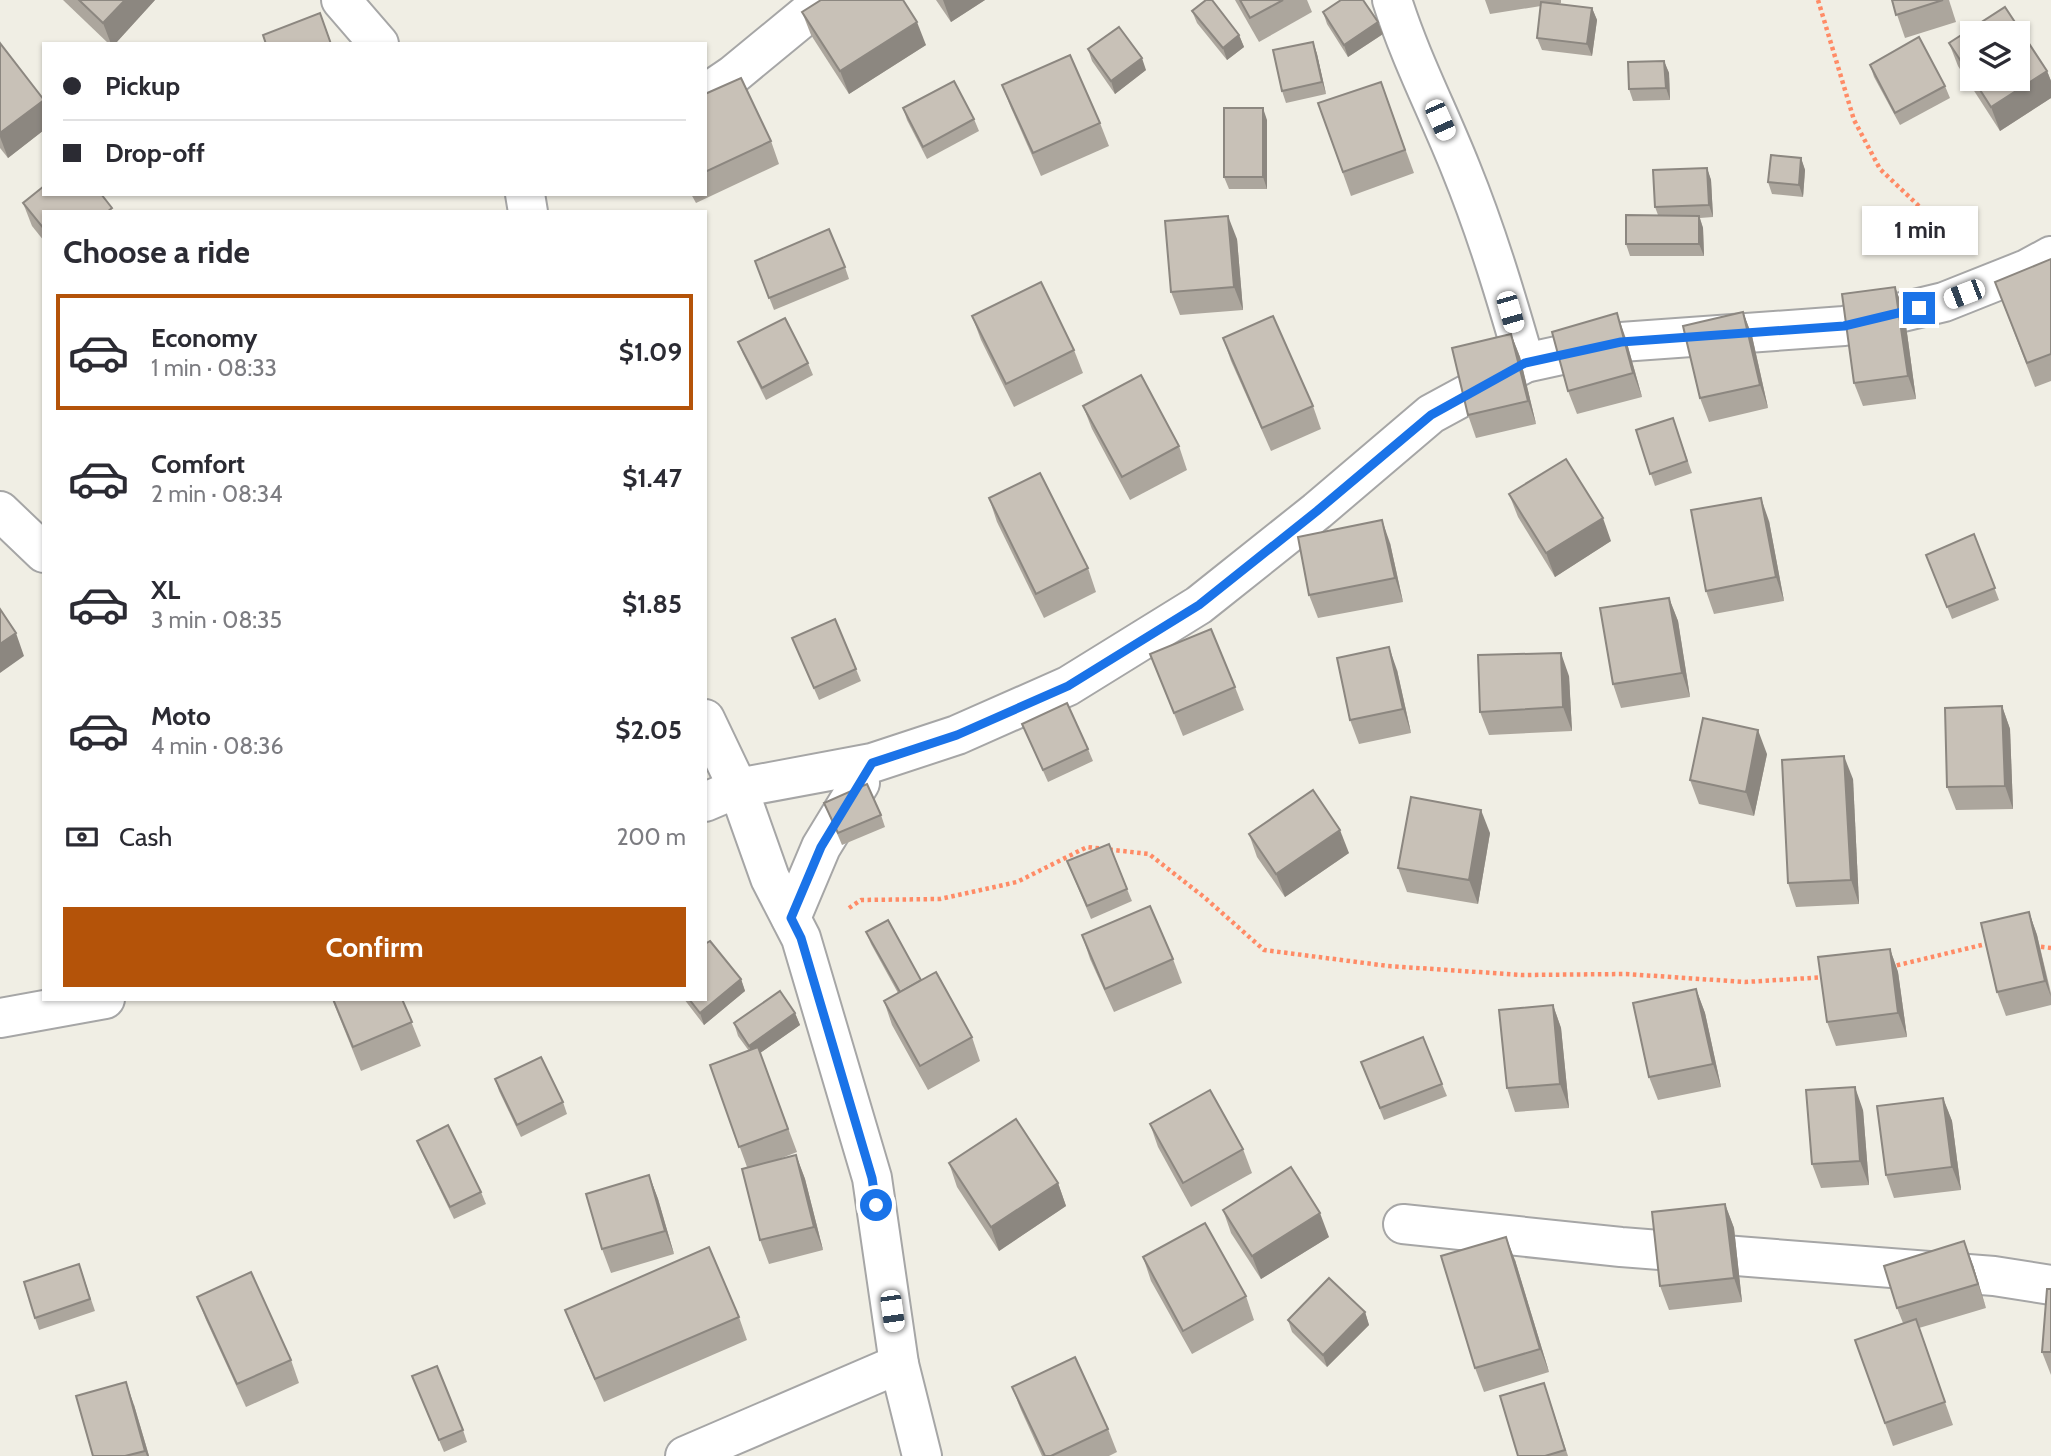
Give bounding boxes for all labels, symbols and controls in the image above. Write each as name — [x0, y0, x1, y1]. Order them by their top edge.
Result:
map controls — [1960, 21, 2030, 91]
button: layers — [1960, 21, 2030, 91]
text: Pickup — [105, 70, 180, 102]
car — [1422, 97, 1459, 143]
text: Drop-off — [105, 137, 205, 169]
callout: 1 min — [1861, 206, 1977, 256]
text: 1 min — [1894, 216, 1946, 244]
text: Choose a ride — [63, 232, 250, 271]
car — [1941, 277, 1988, 311]
car — [1495, 289, 1526, 335]
route end — [1903, 292, 1935, 324]
icon: car — [67, 321, 130, 384]
text: Economy — [151, 322, 257, 354]
text: $1.09 — [619, 336, 682, 368]
text: 1 min · 08:33 — [151, 354, 277, 382]
icon: car — [67, 447, 130, 510]
text: Comfort — [151, 448, 245, 480]
text: $1.47 — [622, 462, 682, 494]
text: 2 min · 08:34 — [151, 480, 282, 508]
icon: car — [67, 573, 130, 636]
text: XL — [151, 574, 180, 606]
text: $1.85 — [622, 588, 682, 620]
text: 3 min · 08:35 — [151, 606, 282, 634]
icon: car — [67, 699, 130, 762]
text: Moto — [151, 700, 211, 732]
text: $2.05 — [615, 714, 682, 746]
text: 4 min · 08:36 — [151, 732, 283, 760]
icon: cash — [63, 818, 101, 856]
text: Cash — [119, 821, 172, 853]
text: 200 m — [616, 823, 686, 851]
button: Confirm — [63, 907, 686, 987]
route start — [860, 1189, 892, 1221]
car — [879, 1289, 906, 1333]

